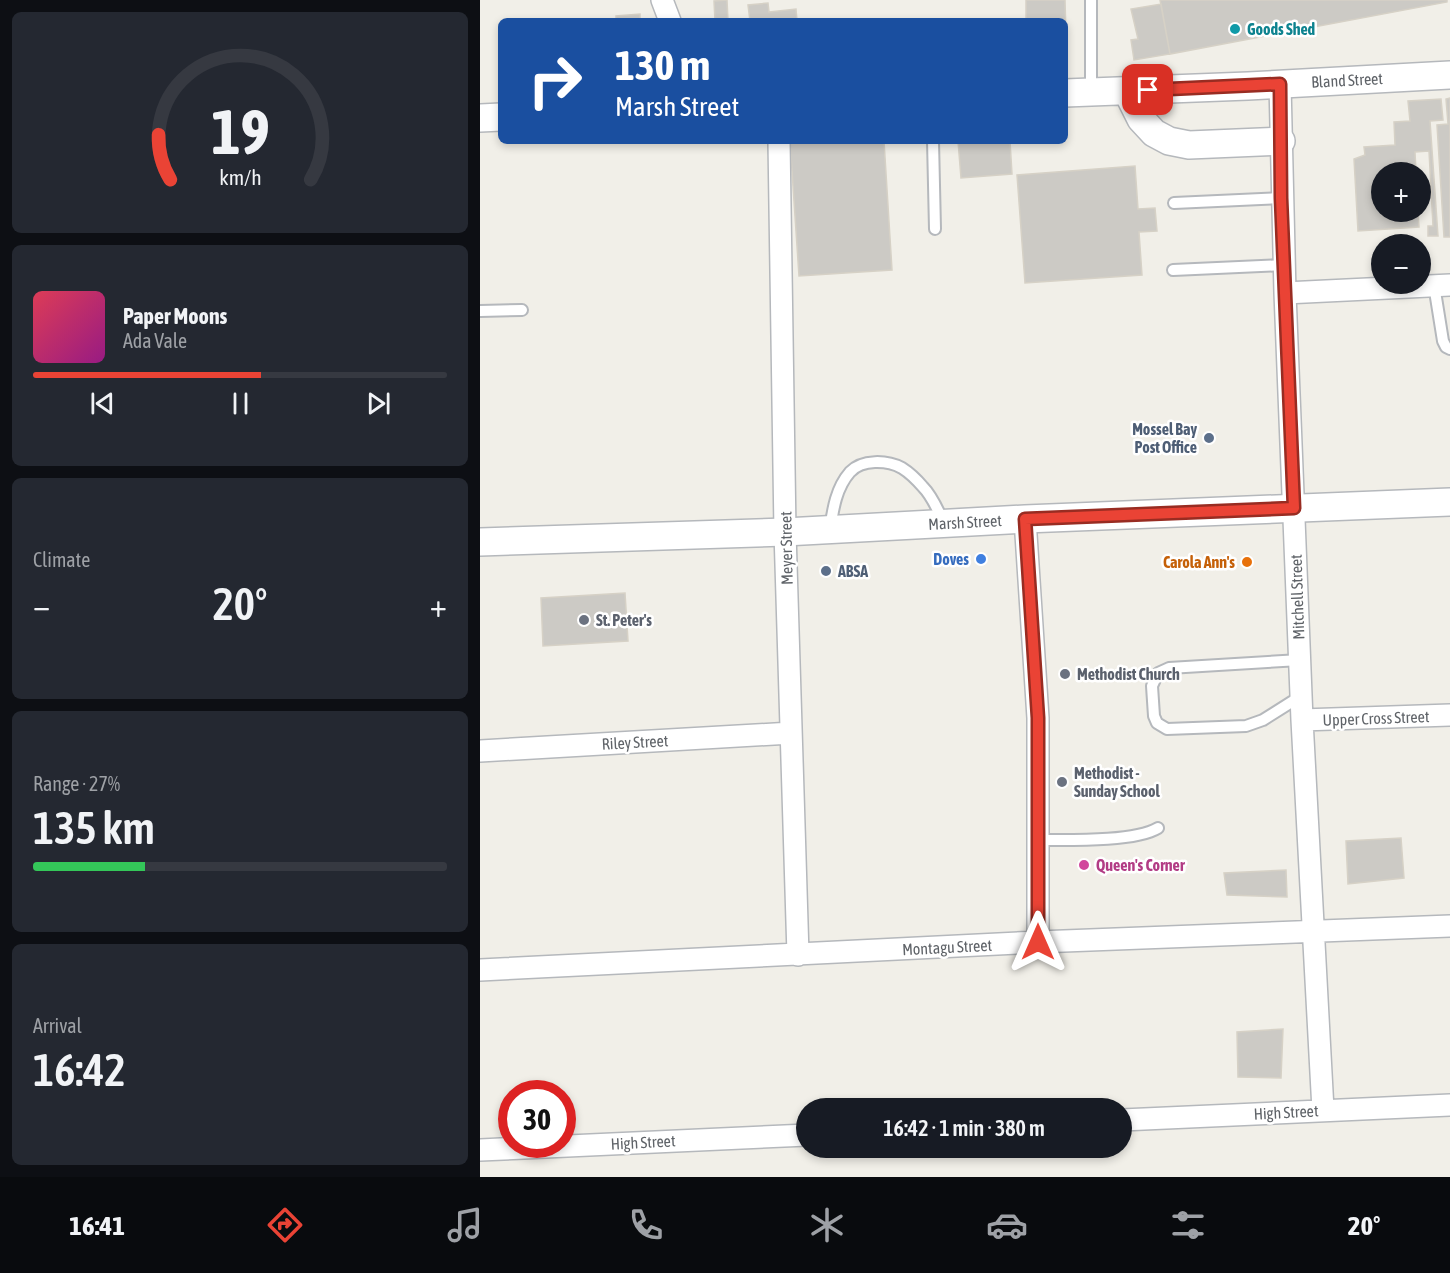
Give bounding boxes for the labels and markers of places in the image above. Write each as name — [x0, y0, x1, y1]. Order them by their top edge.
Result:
place label: Goods Shed — [1247, 20, 1316, 38]
marker: Goods Shed — [1228, 22, 1242, 36]
pin — [1122, 64, 1173, 115]
place label: Mossel Bay Post Office — [1132, 420, 1197, 456]
marker: Mossel Bay Post Office — [1202, 431, 1216, 445]
place label: Doves — [933, 550, 969, 568]
marker: Doves — [974, 552, 988, 566]
place label: Carola Ann's — [1163, 553, 1235, 571]
marker: Carola Ann's — [1240, 555, 1254, 569]
place label: ABSA — [837, 562, 868, 580]
marker: ABSA — [819, 564, 833, 578]
place label: St. Peter's — [596, 611, 652, 629]
marker: St. Peter's — [577, 613, 591, 627]
place label: Methodist Church — [1077, 665, 1180, 683]
marker: Methodist Church — [1058, 667, 1072, 681]
place label: Methodist - Sunday School — [1074, 764, 1160, 800]
marker: Methodist - Sunday School — [1055, 775, 1069, 789]
place label: Queen's Corner — [1096, 856, 1185, 874]
marker: Queen's Corner — [1077, 858, 1091, 872]

